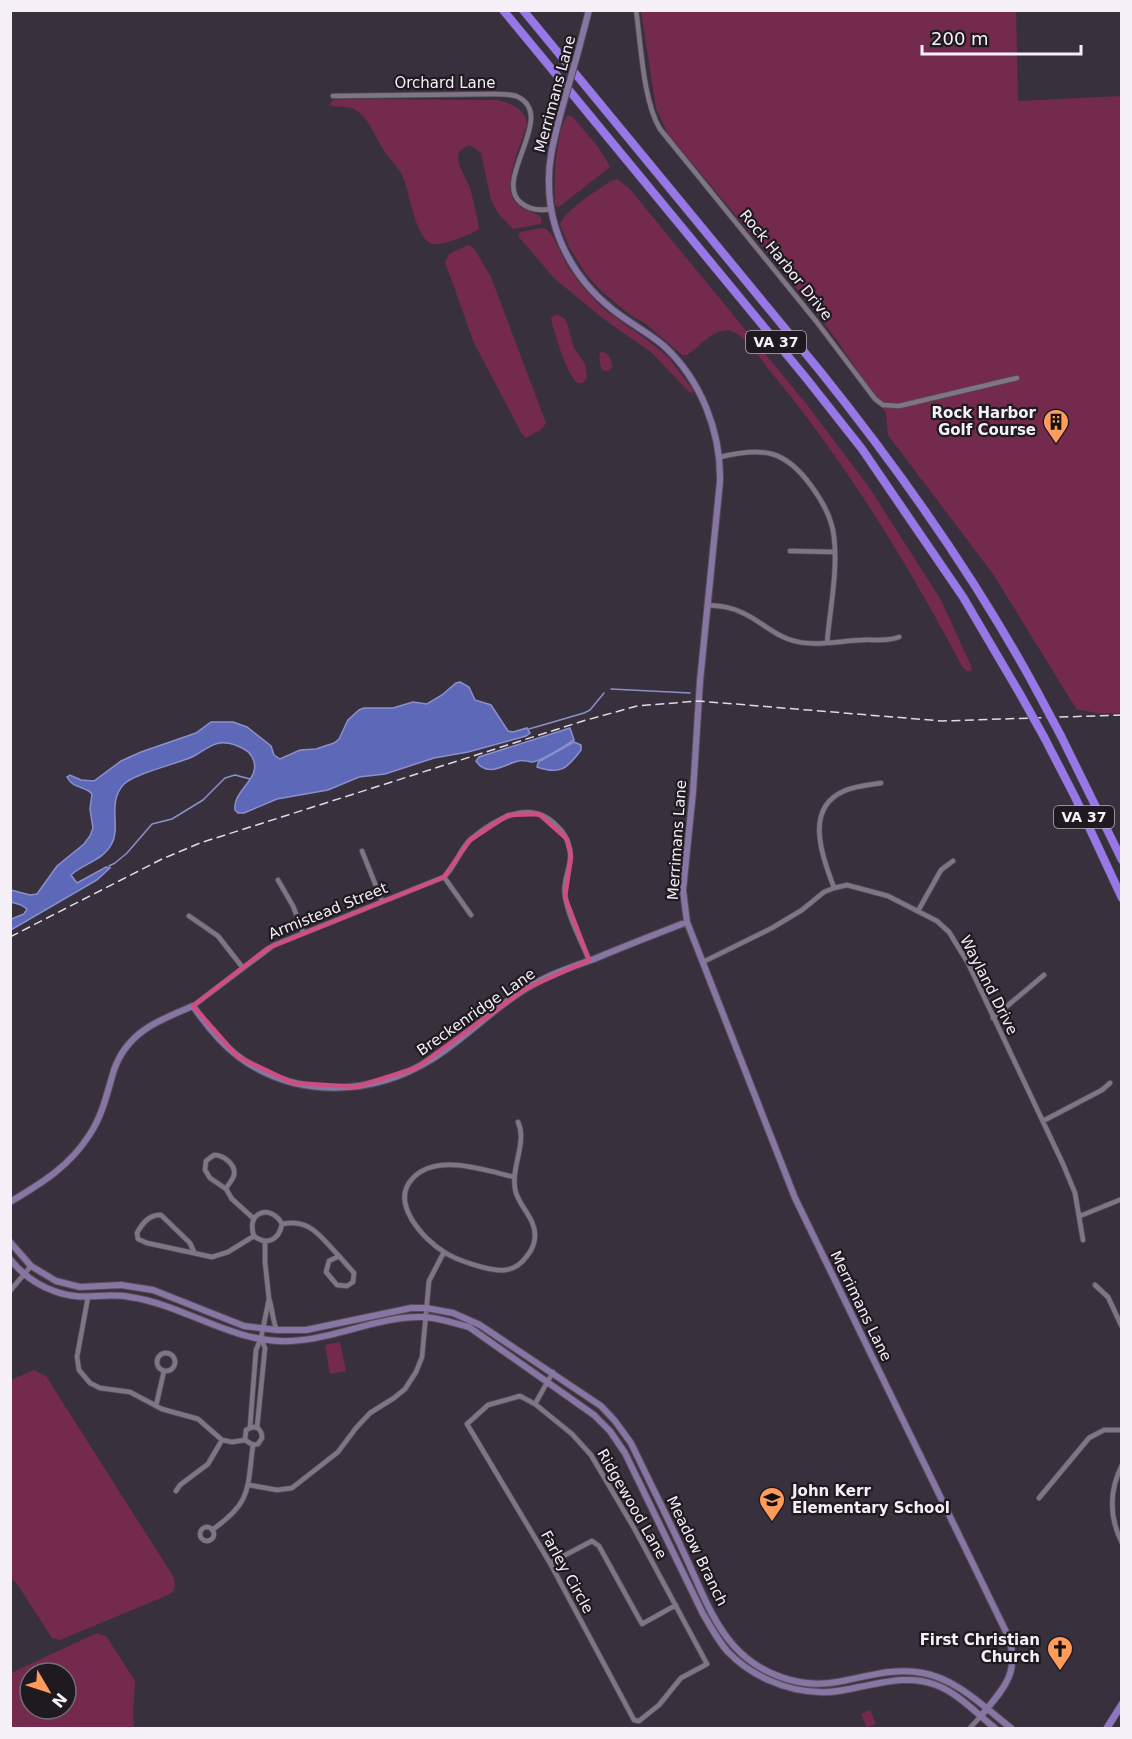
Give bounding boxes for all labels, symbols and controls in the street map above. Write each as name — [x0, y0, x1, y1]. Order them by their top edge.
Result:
scale bar — [922, 18, 1081, 56]
text: 200 m — [931, 28, 989, 49]
street label: Merrimans Lane — [531, 33, 579, 155]
street label: Orchard Lane — [394, 74, 496, 92]
street label: Rock Harbor Drive — [736, 206, 836, 324]
road number: VA 37 — [746, 331, 806, 353]
place label: Rock Harbor Golf Course — [932, 404, 1037, 439]
building icon: Rock Harbor Golf Course — [1041, 407, 1071, 445]
street label: Merrimans Lane — [664, 779, 690, 901]
road number: VA 37 — [1054, 806, 1114, 828]
street label: Armistead Street — [266, 879, 390, 943]
street label: Wayland Drive — [956, 932, 1022, 1038]
street label: Breckenridge Lane — [413, 964, 539, 1060]
street label: Merrimans Lane — [826, 1248, 896, 1364]
street label: Ridgewood Lane — [593, 1446, 671, 1562]
place label: John Kerr Elementary School — [791, 1482, 950, 1517]
school or university icon: John Kerr Elementary School — [757, 1485, 787, 1523]
street label: Meadow Branch — [663, 1493, 731, 1609]
street label: Farley Circle — [537, 1527, 597, 1617]
place label: First Christian Church — [920, 1631, 1040, 1666]
church icon: First Christian Church — [1045, 1634, 1075, 1672]
north arrow — [18, 1661, 78, 1721]
text: N — [48, 1689, 71, 1711]

